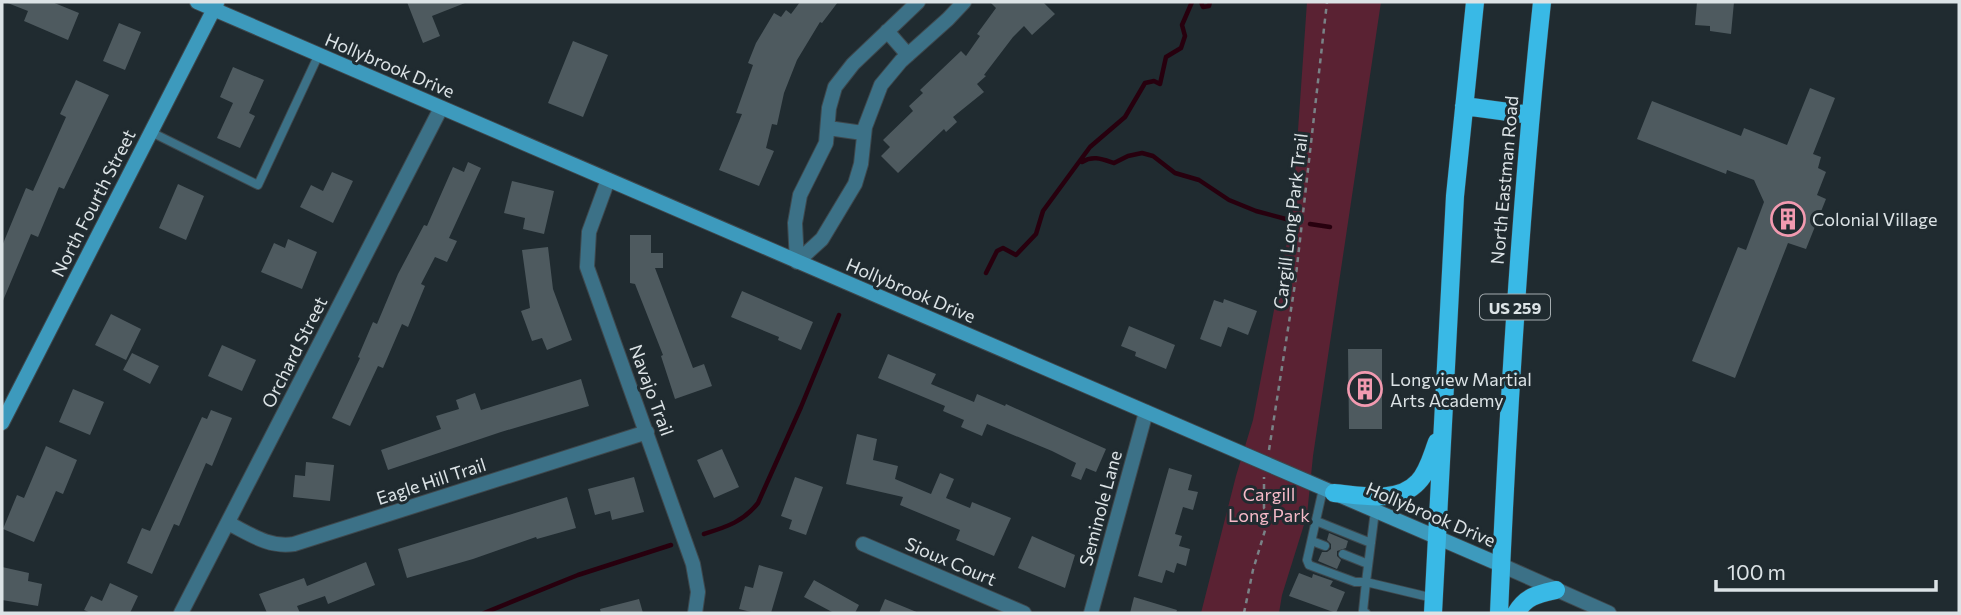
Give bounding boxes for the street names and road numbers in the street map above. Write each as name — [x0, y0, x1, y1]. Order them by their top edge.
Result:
street label: Hollybrook Drive — [322, 28, 458, 102]
street label: North Eastman Road — [1486, 95, 1522, 265]
street label: North Fourth Street — [46, 126, 140, 280]
street label: Cargill Long Park Trail — [1268, 132, 1312, 310]
street label: Hollybrook Drive — [843, 253, 979, 327]
street label: Orchard Street — [257, 293, 331, 411]
road number: US 259 — [1480, 294, 1550, 320]
street label: Navajo Trail — [625, 341, 679, 439]
street label: Seminole Lane — [1074, 448, 1126, 568]
street label: Eagle Hill Trail — [374, 453, 488, 509]
street label: Hollybrook Drive — [1363, 477, 1499, 551]
street label: Sioux Court — [902, 532, 1000, 590]

